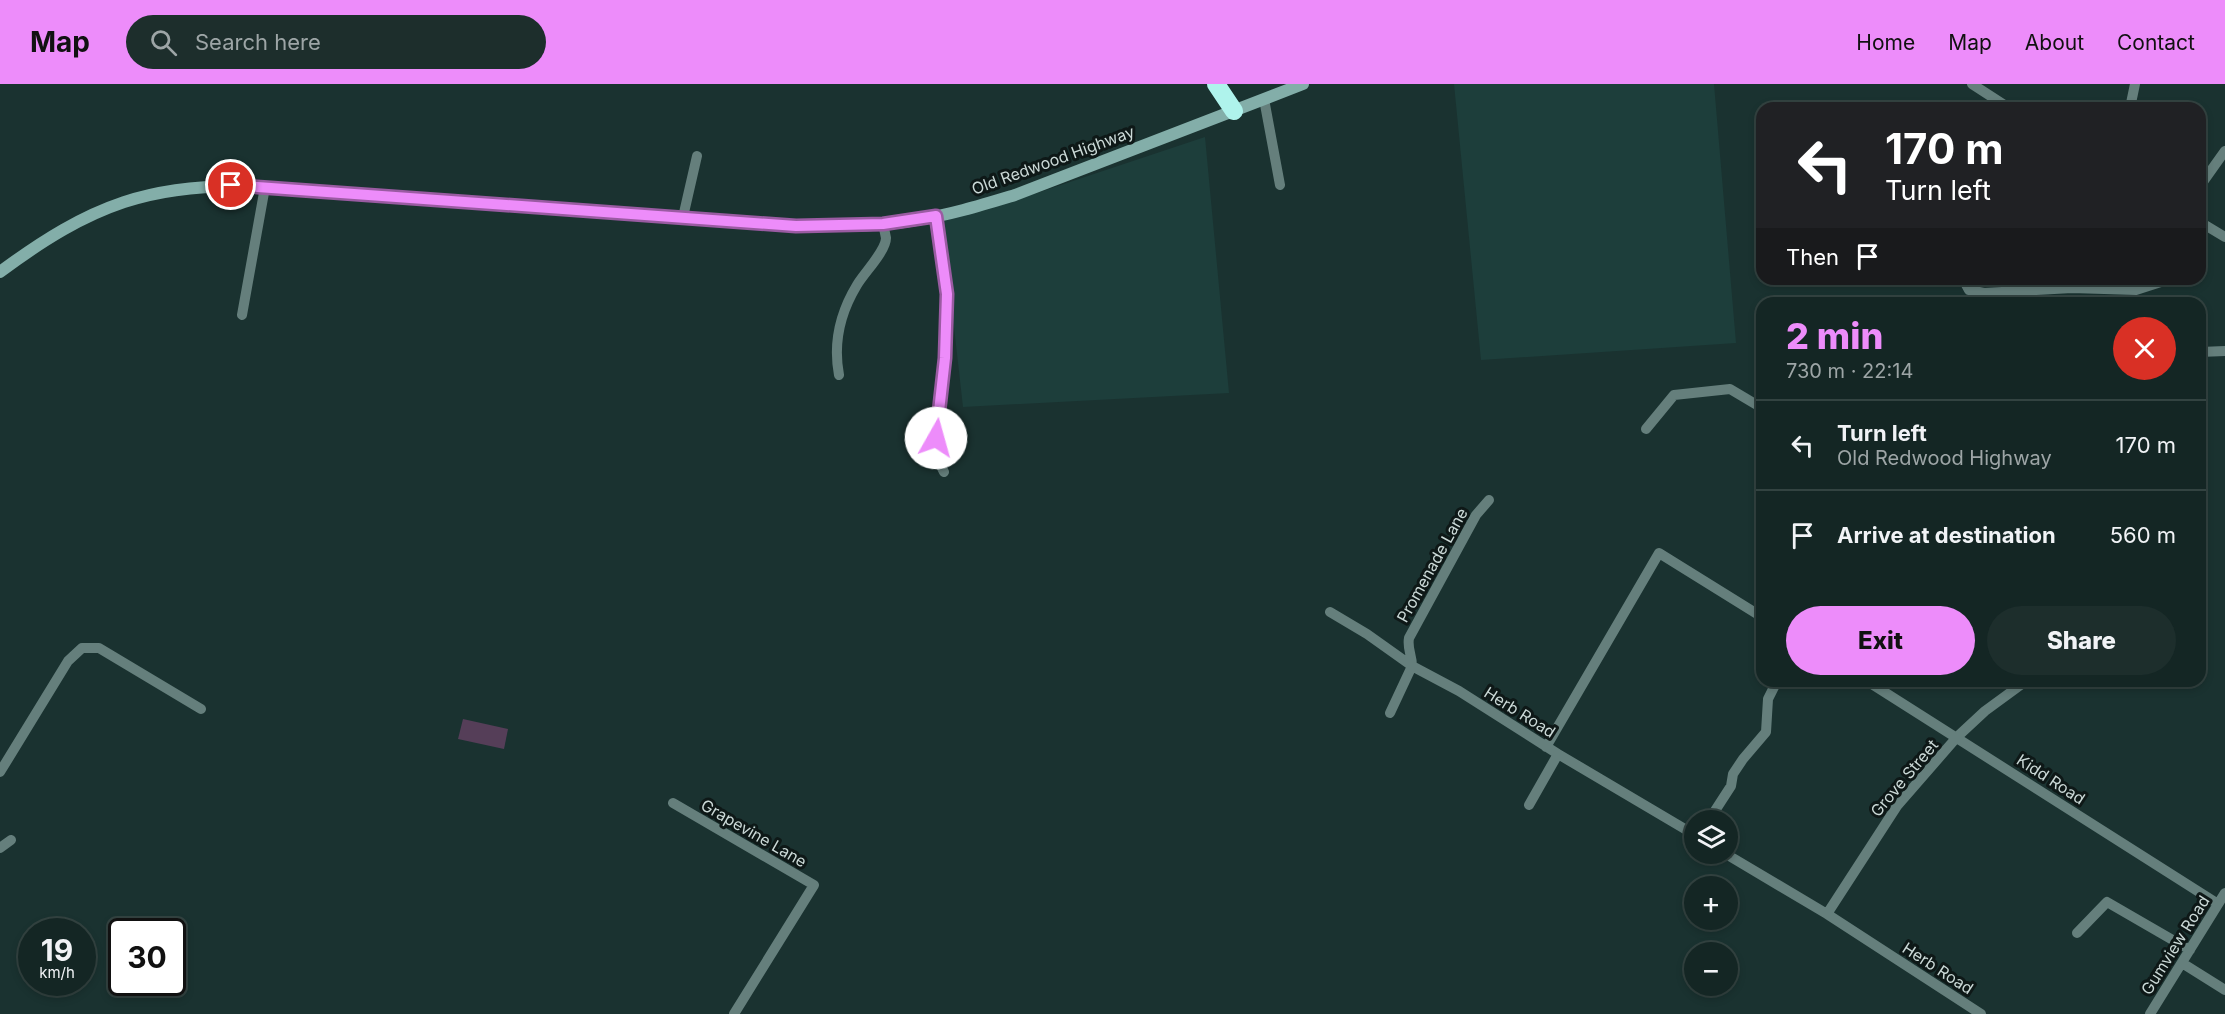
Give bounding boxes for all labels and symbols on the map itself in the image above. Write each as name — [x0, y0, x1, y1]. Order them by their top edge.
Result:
street label: Old Redwood Highway — [969, 121, 1137, 199]
pin — [205, 159, 256, 210]
position arrow — [904, 406, 968, 470]
street label: Promenade Lane — [1392, 504, 1472, 626]
street label: Herb Road — [1481, 682, 1559, 742]
street label: Grove Street — [1866, 735, 1942, 821]
street label: Kidd Road — [2013, 749, 2089, 809]
street label: Grapevine Lane — [698, 795, 810, 871]
street label: Gumview Road — [2137, 892, 2213, 998]
speed limit sign: 30 — [108, 918, 186, 996]
street label: Herb Road — [1899, 938, 1977, 998]

